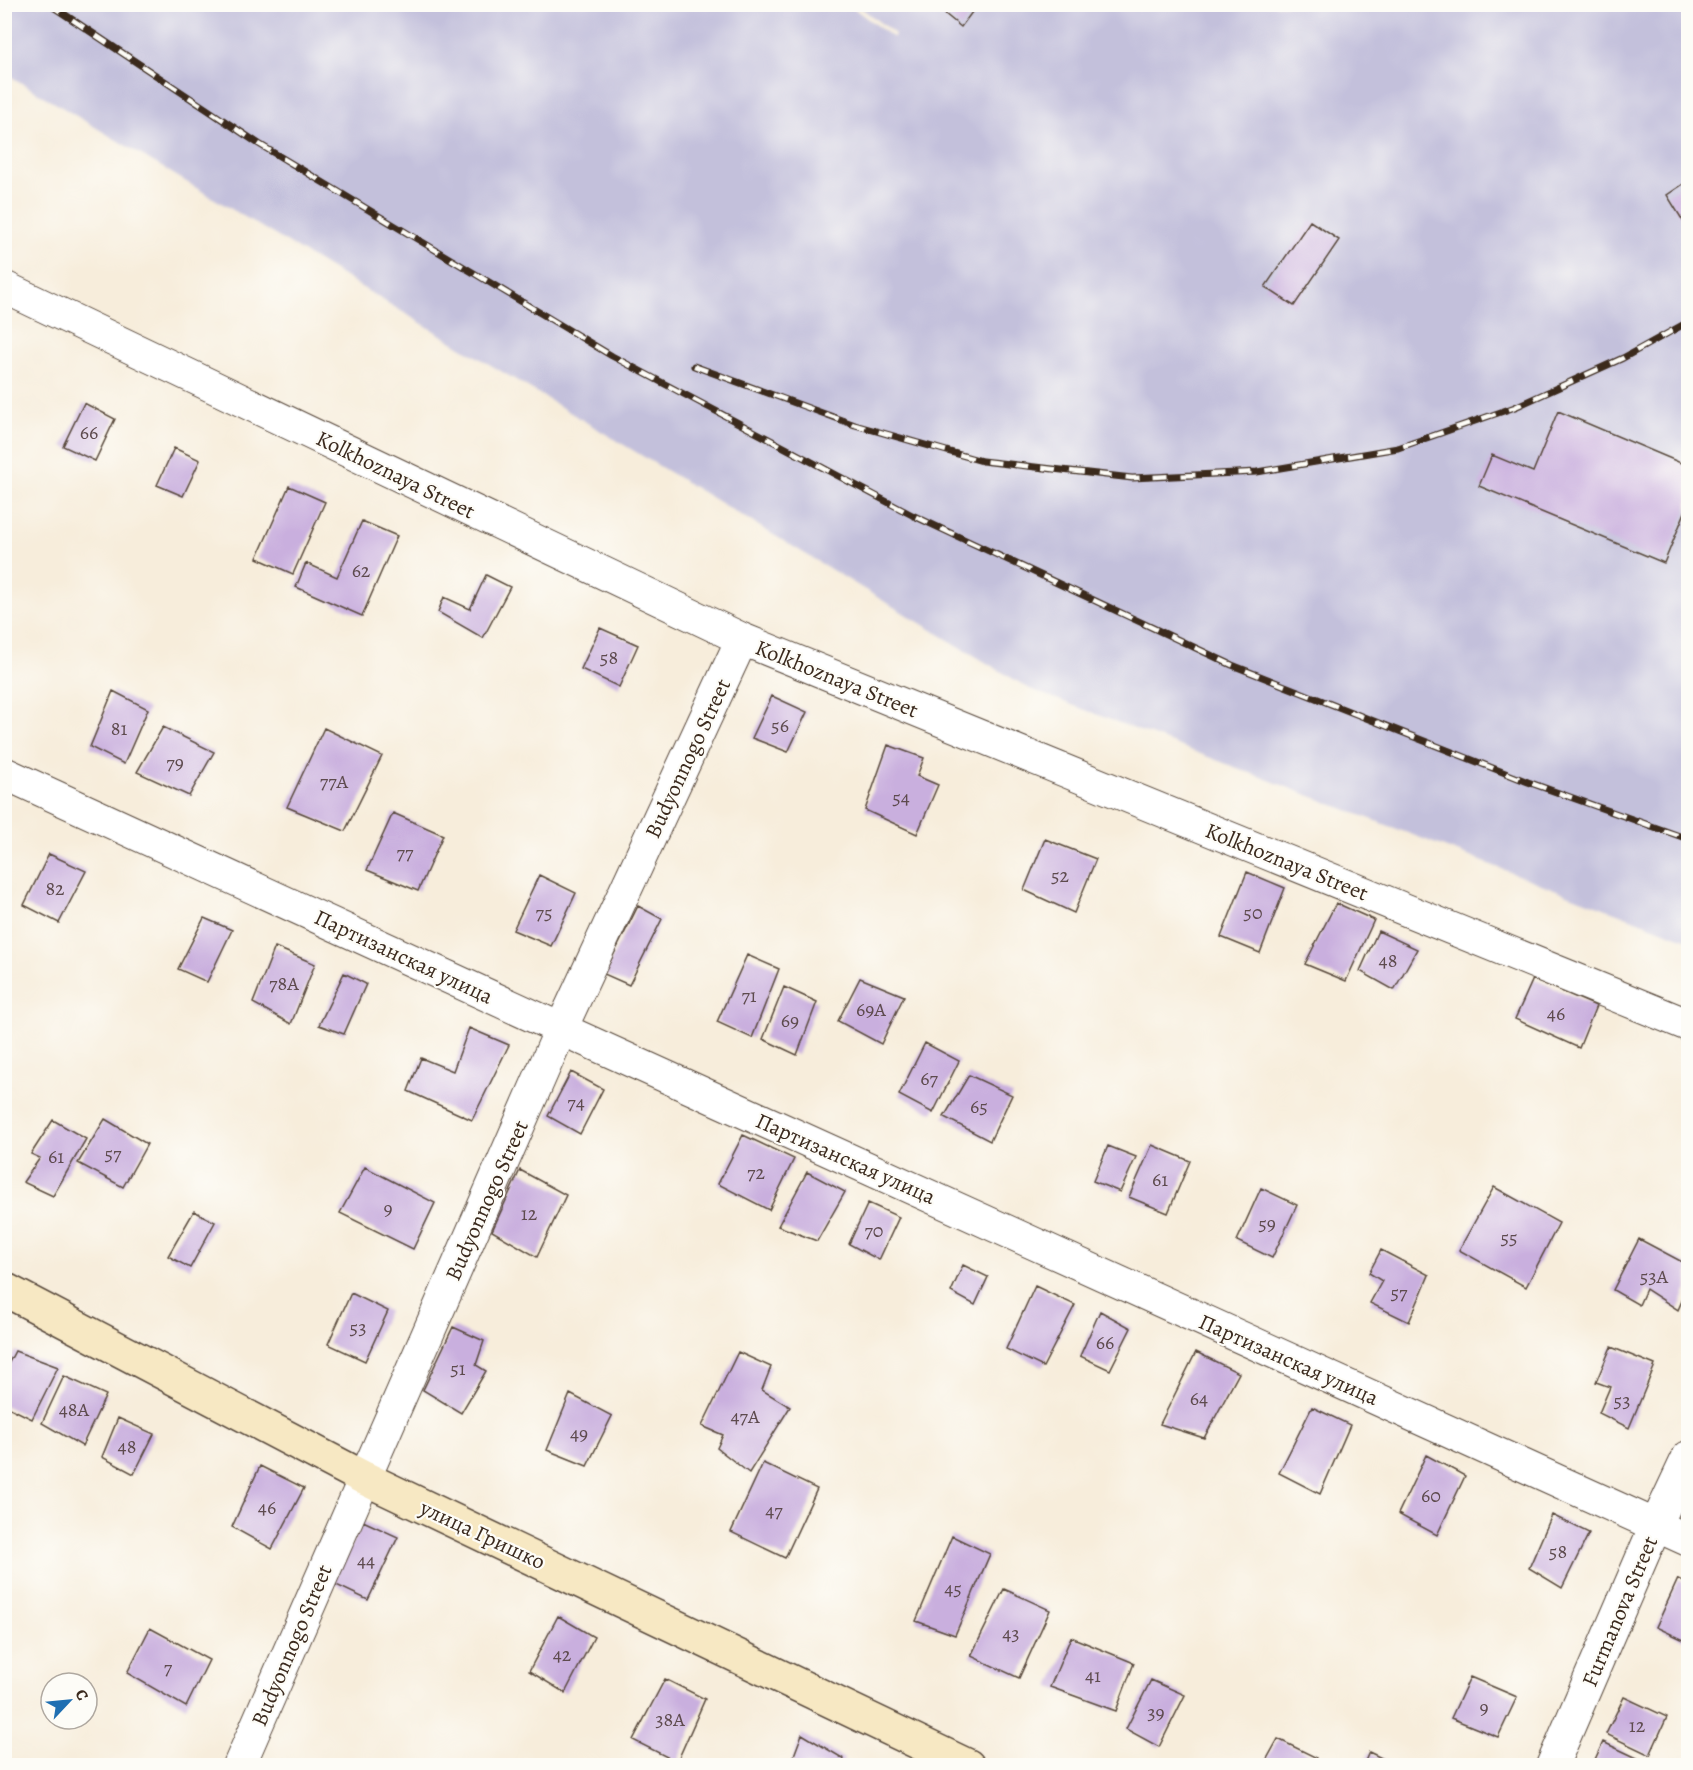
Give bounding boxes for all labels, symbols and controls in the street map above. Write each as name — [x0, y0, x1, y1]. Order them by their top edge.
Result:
house number: 66 — [80, 419, 98, 446]
street label: Kolkhoznaya Street — [311, 423, 480, 526]
house number: 62 — [352, 557, 371, 584]
street label: Kolkhoznaya Street — [751, 633, 923, 725]
house number: 58 — [600, 644, 618, 671]
street label: Budyonnogo Street — [638, 674, 738, 843]
house number: 56 — [771, 712, 789, 739]
house number: 81 — [111, 715, 127, 742]
house number: 79 — [166, 749, 184, 776]
house number: 77А — [320, 768, 349, 795]
house number: 54 — [892, 784, 910, 811]
street label: Kolkhoznaya Street — [1201, 816, 1373, 908]
house number: 77 — [397, 839, 414, 866]
house number: 52 — [1051, 862, 1070, 889]
house number: 82 — [45, 875, 65, 902]
house number: 75 — [536, 899, 553, 926]
house number: 50 — [1243, 899, 1263, 926]
street label: Партизанская улица — [309, 902, 498, 1012]
house number: 48 — [1379, 947, 1397, 974]
house number: 78А — [269, 970, 299, 997]
house number: 71 — [741, 982, 757, 1009]
house number: 69А — [856, 996, 886, 1023]
house number: 46 — [1547, 1000, 1565, 1027]
house number: 69 — [781, 1007, 799, 1034]
house number: 67 — [920, 1065, 938, 1092]
house number: 74 — [567, 1089, 585, 1116]
house number: 65 — [970, 1093, 988, 1120]
street label: Партизанская улица — [751, 1106, 941, 1212]
street label: Budyonnogo Street — [438, 1115, 536, 1285]
house number: 57 — [105, 1140, 122, 1167]
house number: 61 — [48, 1143, 64, 1170]
house number: 72 — [747, 1159, 765, 1186]
house number: 61 — [1152, 1166, 1168, 1193]
house number: 9 — [383, 1195, 393, 1222]
house number: 12 — [521, 1200, 538, 1227]
house number: 59 — [1258, 1210, 1276, 1237]
house number: 70 — [864, 1217, 884, 1244]
house number: 55 — [1500, 1224, 1518, 1251]
house number: 53А — [1640, 1263, 1669, 1290]
house number: 57 — [1391, 1279, 1408, 1306]
street label: Партизанская улица — [1194, 1307, 1384, 1413]
house number: 53 — [350, 1314, 366, 1341]
house number: 66 — [1096, 1329, 1114, 1356]
house number: 51 — [450, 1355, 466, 1382]
house number: 64 — [1190, 1385, 1208, 1412]
house number: 53 — [1614, 1387, 1630, 1414]
house number: 48А — [59, 1396, 90, 1423]
house number: 47А — [730, 1403, 760, 1430]
house number: 49 — [570, 1420, 588, 1447]
house number: 48 — [118, 1433, 136, 1460]
house number: 60 — [1421, 1482, 1441, 1509]
street label: улица Гришко — [414, 1492, 550, 1577]
house number: 46 — [258, 1494, 276, 1521]
house number: 47 — [765, 1497, 783, 1524]
street label: Furmanova Street — [1575, 1531, 1665, 1691]
house number: 58 — [1549, 1538, 1567, 1565]
house number: 44 — [357, 1547, 375, 1574]
street label: Budyonnogo Street — [244, 1560, 339, 1731]
house number: 45 — [944, 1575, 962, 1602]
house number: 43 — [1002, 1620, 1020, 1647]
house number: 42 — [553, 1641, 572, 1668]
house number: 7 — [164, 1654, 173, 1681]
house number: 41 — [1085, 1662, 1101, 1689]
north arrow — [39, 1671, 99, 1731]
text: С — [70, 1686, 94, 1704]
house number: 9 — [1479, 1694, 1489, 1721]
house number: 39 — [1147, 1699, 1165, 1726]
house number: 38А — [655, 1706, 685, 1733]
house number: 12 — [1629, 1712, 1646, 1739]

